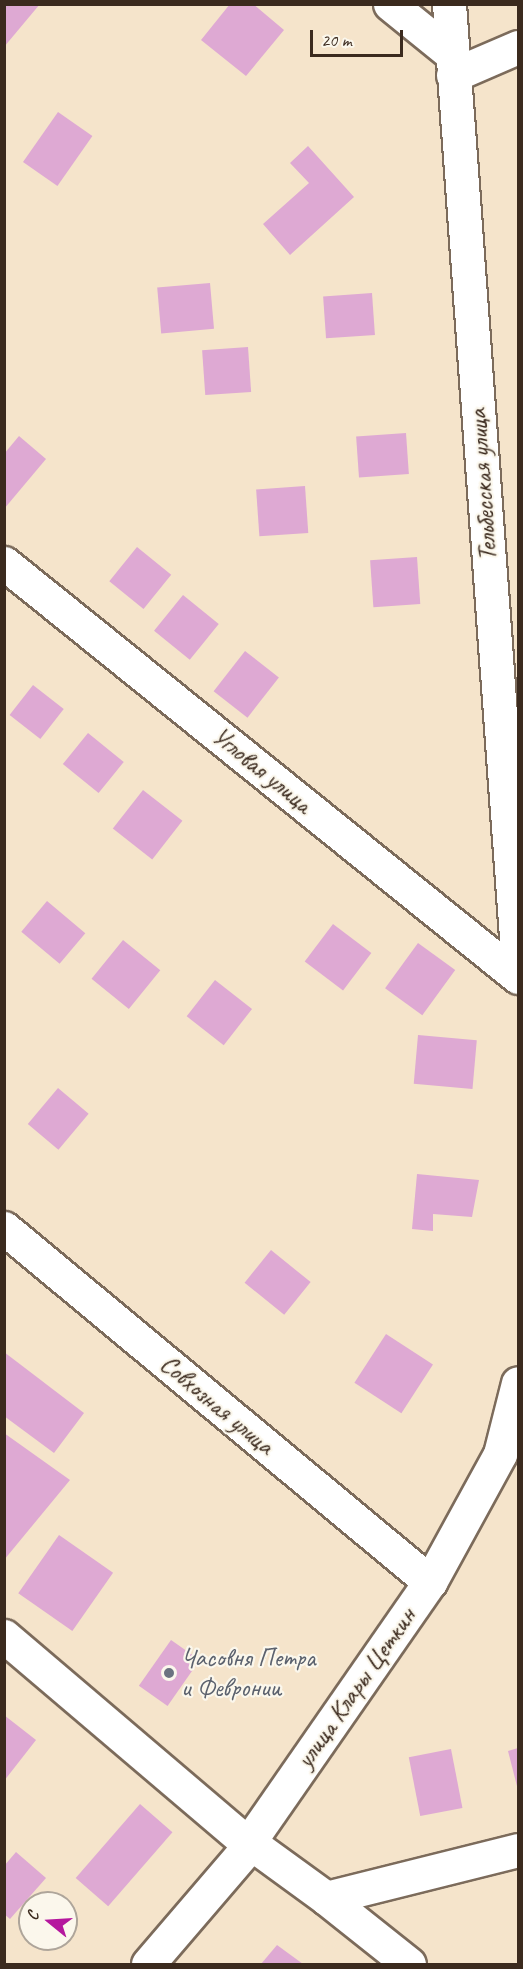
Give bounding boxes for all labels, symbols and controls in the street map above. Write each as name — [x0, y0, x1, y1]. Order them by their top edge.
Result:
scale bar — [313, 18, 406, 56]
text: 20 m — [321, 29, 352, 51]
street label: Тельбесская улица — [462, 407, 504, 563]
street label: Угловая улица — [206, 720, 318, 820]
street label: Совхозная улица — [153, 1348, 281, 1462]
street label: улица Клары Цеткин — [289, 1601, 423, 1775]
place label: Часовня Петра и Февронии — [181, 1642, 315, 1703]
marker: Часовня Петра и Февронии — [162, 1666, 176, 1680]
north arrow — [18, 1891, 78, 1951]
text: С — [22, 1909, 44, 1923]

